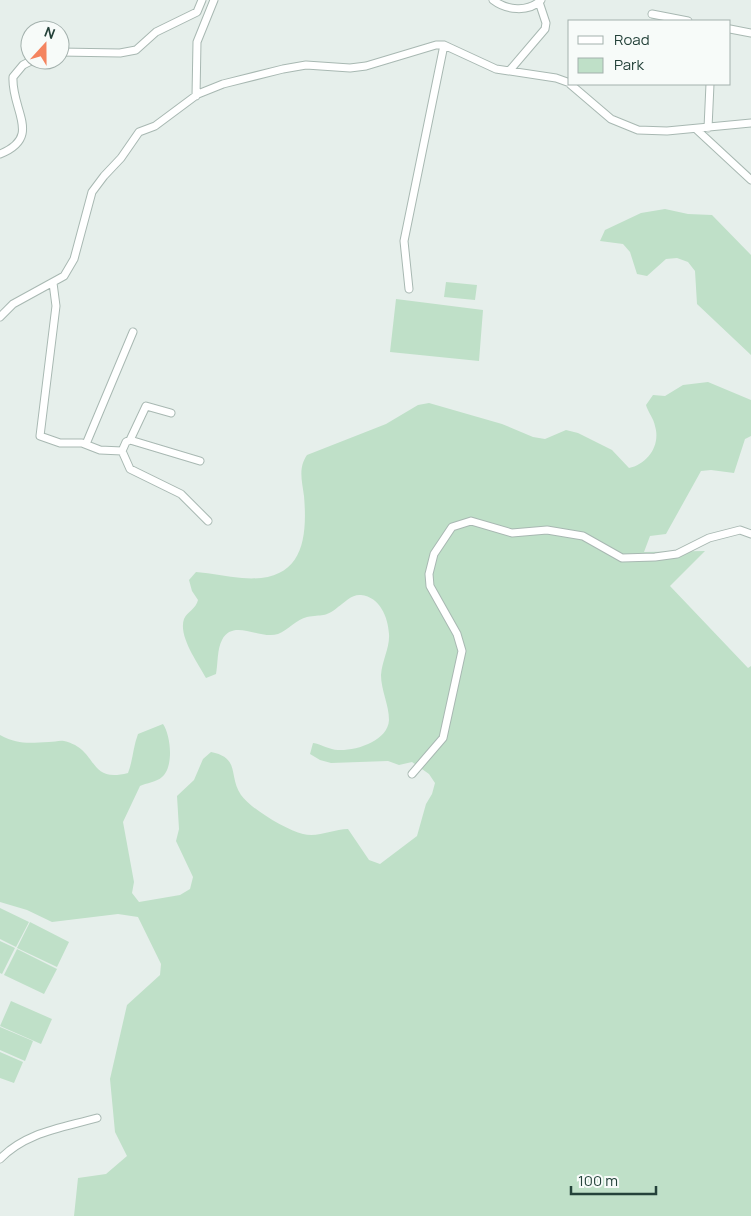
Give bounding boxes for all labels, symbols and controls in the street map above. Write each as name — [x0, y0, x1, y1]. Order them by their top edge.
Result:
north arrow — [20, 20, 70, 70]
legend — [568, 20, 731, 85]
text: N — [42, 22, 58, 43]
text: Road — [614, 29, 650, 50]
text: Park — [614, 54, 644, 75]
scale bar — [571, 1164, 656, 1196]
text: 100 m — [578, 1170, 618, 1191]

